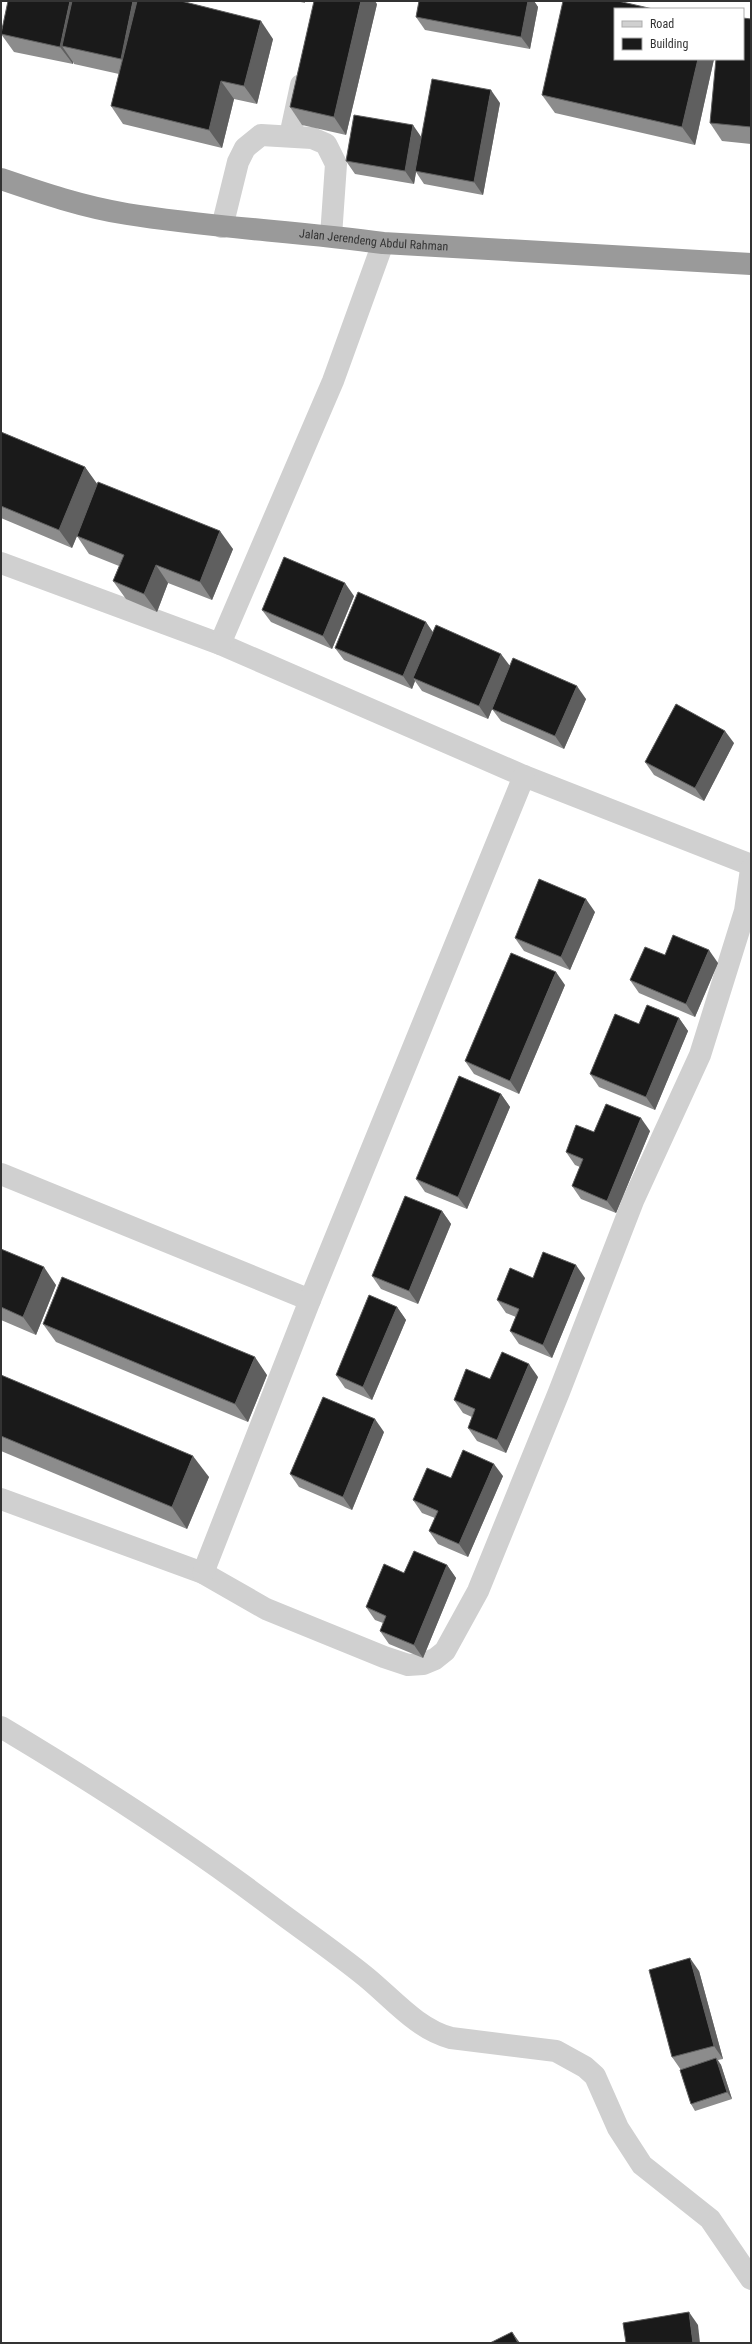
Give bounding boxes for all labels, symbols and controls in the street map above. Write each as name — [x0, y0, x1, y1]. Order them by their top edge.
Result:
legend — [614, 8, 744, 60]
text: Road — [650, 17, 674, 31]
text: Building — [650, 37, 688, 51]
street label: Jalan Jerendeng Abdul Rahman — [298, 226, 449, 254]

